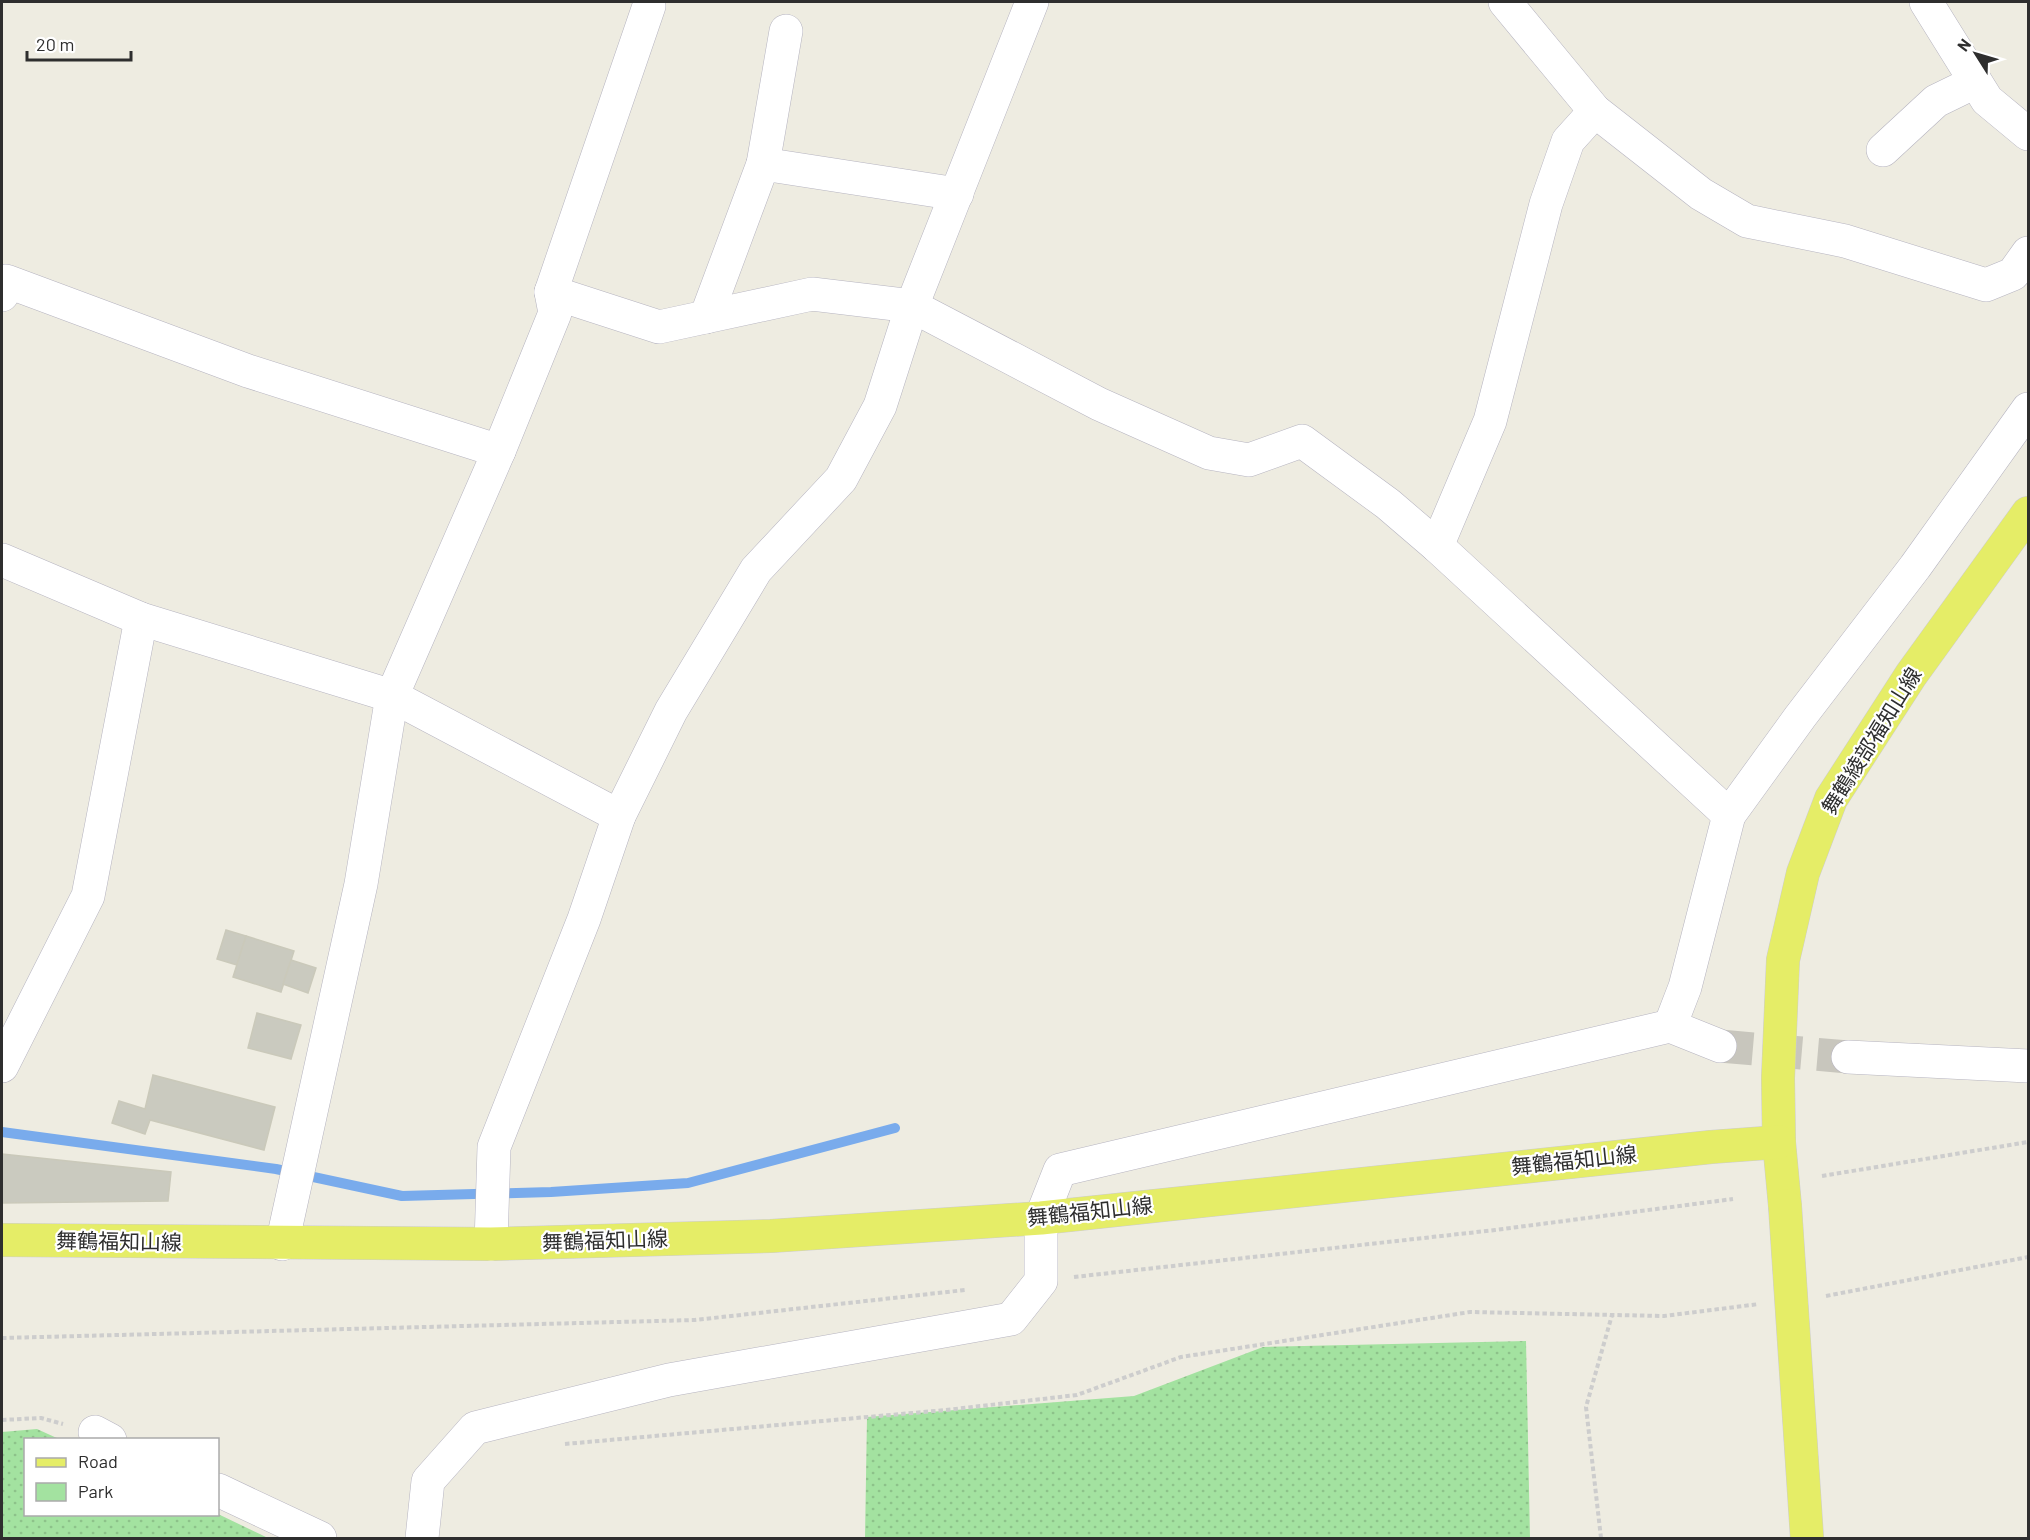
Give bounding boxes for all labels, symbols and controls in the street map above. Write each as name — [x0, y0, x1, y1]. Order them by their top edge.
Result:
scale bar — [27, 24, 130, 62]
north arrow — [1946, 24, 2006, 84]
text: 20 m — [36, 33, 74, 55]
text: N — [1953, 35, 1974, 55]
street label: 舞鶴綾部福知山線 — [1816, 662, 1926, 818]
street label: 舞鶴福知山線 — [1510, 1140, 1638, 1179]
street label: 舞鶴福知山線 — [1026, 1191, 1154, 1230]
street label: 舞鶴福知山線 — [542, 1225, 668, 1254]
street label: 舞鶴福知山線 — [56, 1227, 182, 1254]
legend — [24, 1438, 219, 1516]
text: Road — [78, 1450, 118, 1472]
text: Park — [78, 1480, 113, 1502]

